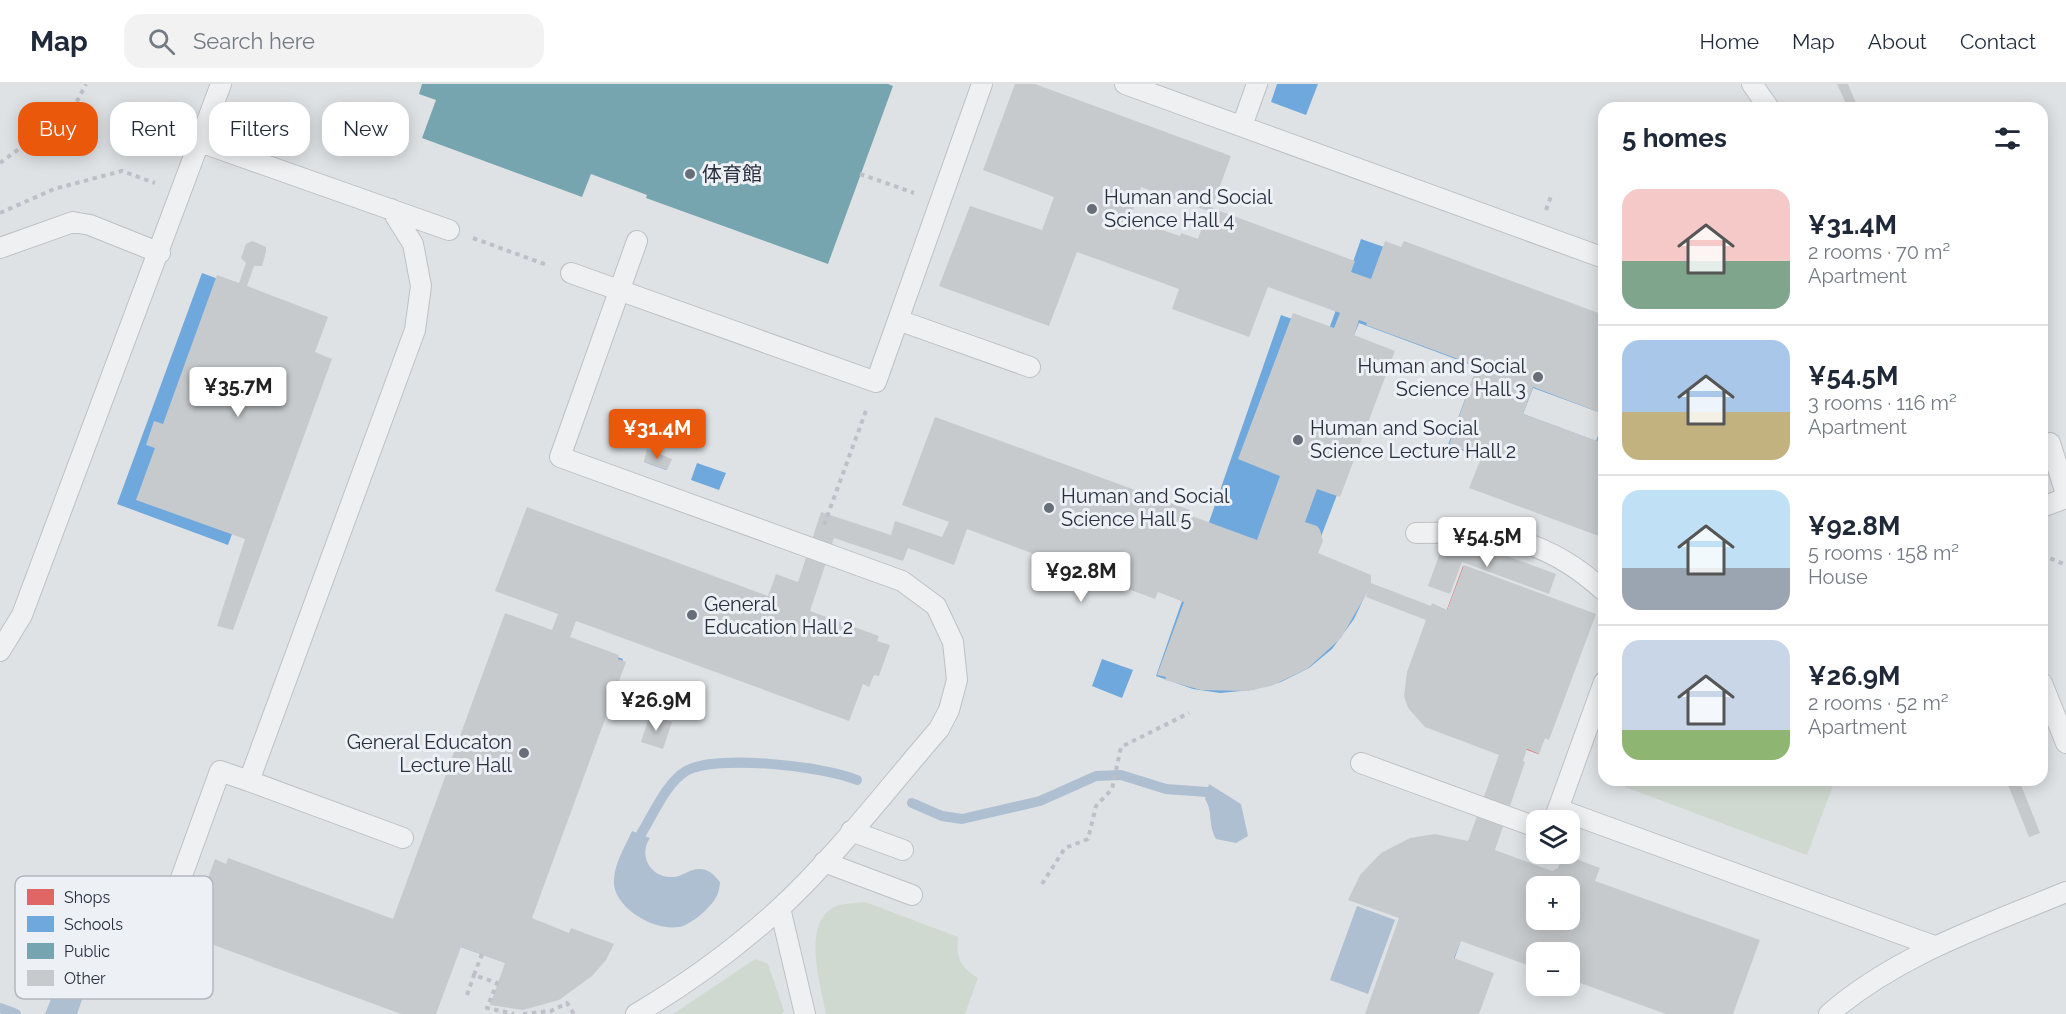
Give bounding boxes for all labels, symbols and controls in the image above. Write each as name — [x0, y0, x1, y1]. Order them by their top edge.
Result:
search box — [124, 14, 544, 68]
text: Map — [30, 25, 88, 58]
icon: search — [145, 25, 178, 58]
text: Search here — [193, 28, 315, 54]
text: Home — [1700, 29, 1759, 54]
text: Map — [1792, 29, 1835, 54]
text: About — [1868, 29, 1927, 54]
text: Contact — [1960, 29, 2036, 54]
chip: Buy — [18, 102, 98, 156]
chip: Rent — [110, 102, 197, 156]
chip: Filters — [209, 102, 310, 156]
chip: New — [322, 102, 409, 156]
icon: filters — [1991, 122, 2024, 155]
text: 5 homes — [1622, 123, 1727, 153]
place label: 体育館 — [702, 162, 762, 186]
marker: 体育館 — [683, 167, 697, 181]
place label: Human and Social Science Hall 4 — [1104, 185, 1273, 232]
marker: Human and Social Science Hall 4 — [1085, 202, 1099, 216]
text: ¥31.4M — [1808, 210, 1897, 240]
icon: home — [1670, 213, 1742, 285]
text: 2 rooms · 70 m² — [1808, 240, 1950, 264]
text: Apartment — [1808, 264, 1907, 288]
place label: Human and Social Science Hall 3 — [1358, 354, 1527, 401]
text: ¥54.5M — [1808, 361, 1899, 391]
icon: home — [1670, 364, 1742, 436]
pin: ¥35.7M — [189, 367, 287, 418]
marker: Human and Social Science Hall 3 — [1531, 370, 1545, 384]
text: ¥35.7M — [203, 374, 273, 398]
text: 3 rooms · 116 m² — [1808, 391, 1957, 415]
pin: ¥31.4M — [608, 409, 706, 460]
text: Apartment — [1808, 415, 1907, 439]
text: ¥31.4M — [623, 416, 691, 440]
place label: Human and Social Science Lecture Hall 2 — [1310, 416, 1516, 463]
marker: Human and Social Science Lecture Hall 2 — [1291, 433, 1305, 447]
place label: Human and Social Science Hall 5 — [1061, 484, 1230, 531]
marker: Human and Social Science Hall 5 — [1042, 501, 1056, 515]
text: ¥92.8M — [1808, 511, 1901, 541]
icon: home — [1670, 514, 1742, 586]
pin: ¥54.5M — [1438, 517, 1536, 568]
text: ¥54.5M — [1452, 524, 1522, 548]
text: 5 rooms · 158 m² — [1808, 541, 1959, 565]
pin: ¥92.8M — [1032, 552, 1130, 603]
text: ¥92.8M — [1045, 559, 1117, 583]
text: House — [1808, 565, 1868, 589]
place label: General Education Hall 2 — [704, 592, 853, 639]
marker: General Education Hall 2 — [685, 608, 699, 622]
text: ¥26.9M — [1808, 661, 1901, 691]
icon: home — [1670, 664, 1742, 736]
pin: ¥26.9M — [607, 681, 705, 732]
text: ¥26.9M — [620, 688, 692, 712]
text: 2 rooms · 52 m² — [1808, 691, 1949, 715]
text: Apartment — [1808, 715, 1907, 739]
place label: General Educaton Lecture Hall — [347, 730, 513, 777]
marker: General Educaton Lecture Hall — [517, 746, 531, 760]
map controls — [1526, 810, 1580, 996]
button: layers — [1526, 810, 1580, 864]
legend — [15, 876, 213, 999]
button: + — [1526, 876, 1580, 930]
text: Shops — [64, 888, 110, 907]
text: Schools — [64, 915, 123, 934]
text: Public — [64, 942, 110, 961]
button: − — [1526, 942, 1580, 996]
text: Other — [64, 969, 106, 988]

